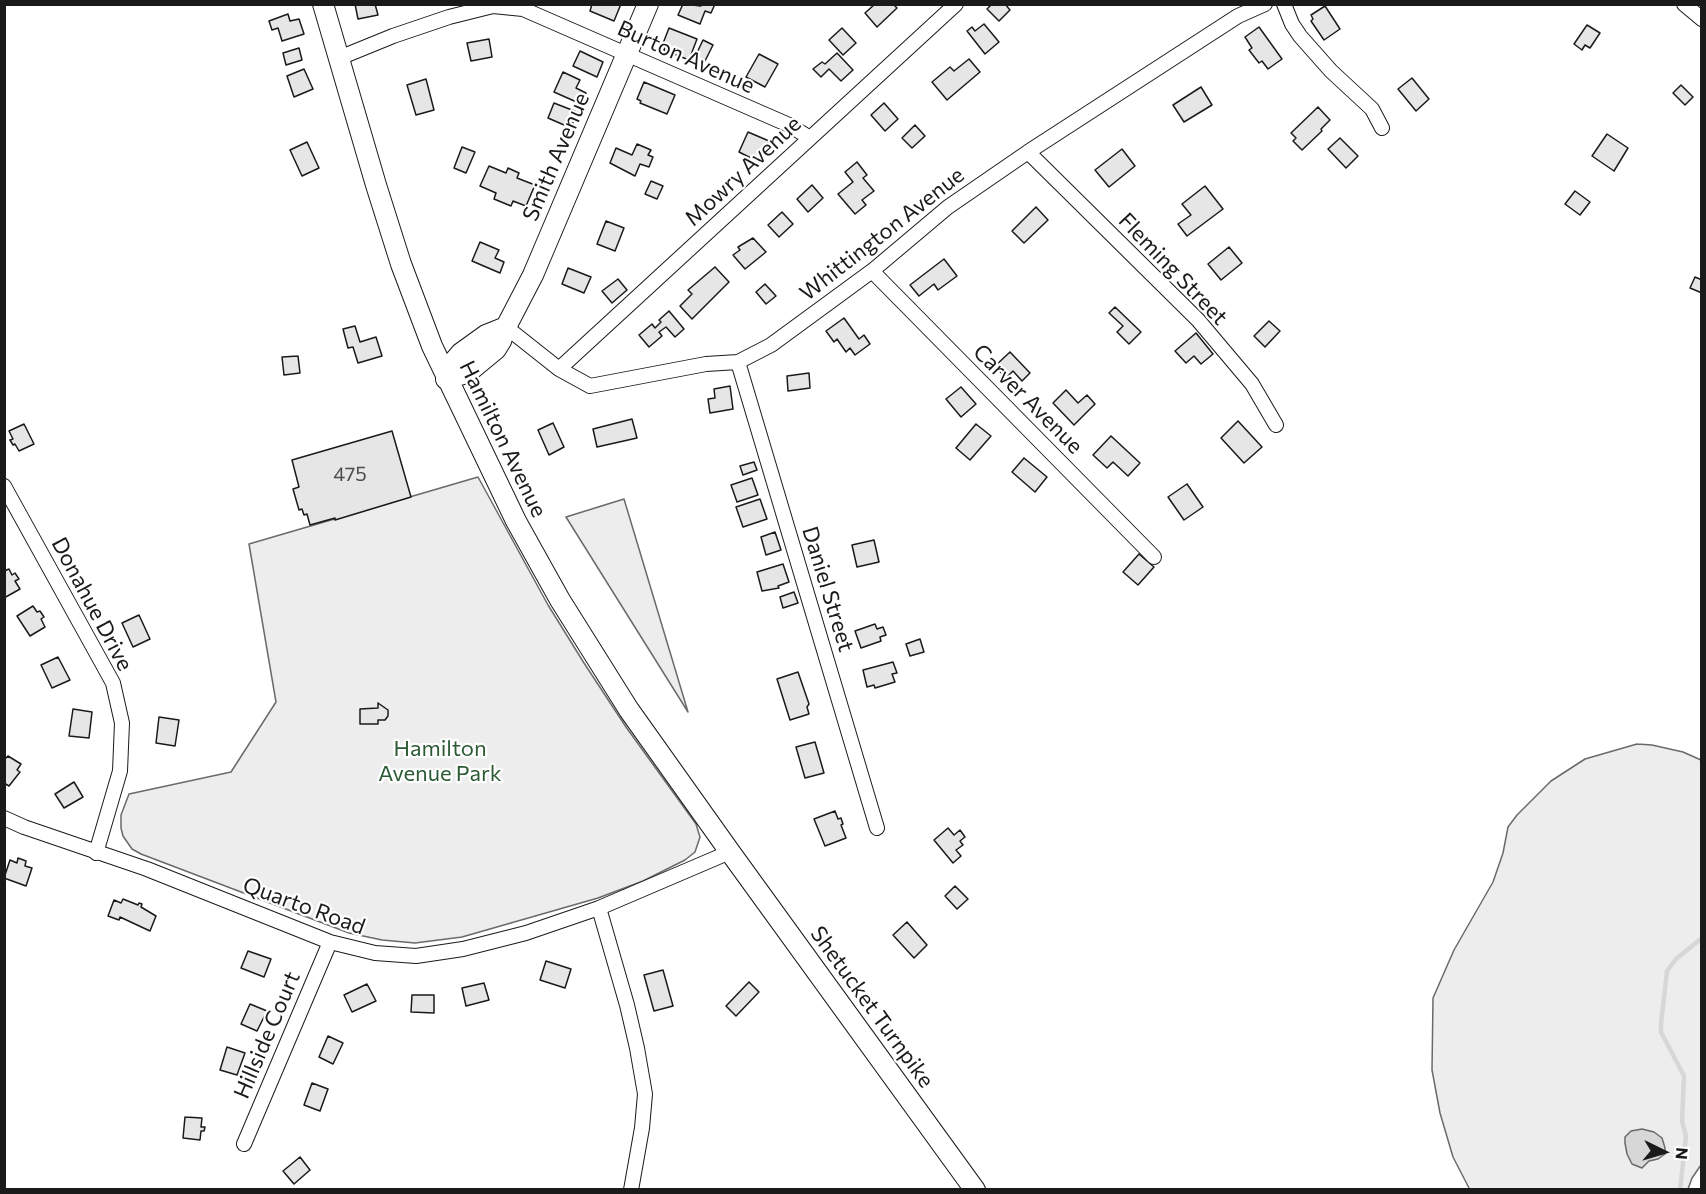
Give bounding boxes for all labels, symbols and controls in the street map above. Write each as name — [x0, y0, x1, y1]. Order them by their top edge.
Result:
street label: Burton Avenue — [613, 15, 759, 99]
street label: Smith Avenue — [517, 89, 595, 225]
street label: Mowry Avenue — [679, 111, 807, 231]
street label: Whittington Avenue — [795, 162, 969, 306]
street label: Fleming Street — [1113, 207, 1233, 331]
street label: Carver Avenue — [968, 339, 1088, 459]
street label: Hamilton Avenue — [454, 357, 552, 521]
house number: 475 — [333, 462, 367, 486]
street label: Daniel Street — [796, 523, 860, 655]
street label: Donahue Drive — [46, 533, 138, 675]
park label: Hamilton Avenue Park — [378, 736, 502, 788]
street label: Quarto Road — [239, 872, 369, 940]
street label: Shetucket Turnpike — [805, 921, 939, 1093]
street label: Hillside Court — [228, 967, 306, 1103]
north arrow — [1634, 1122, 1694, 1182]
text: N — [1672, 1147, 1692, 1160]

